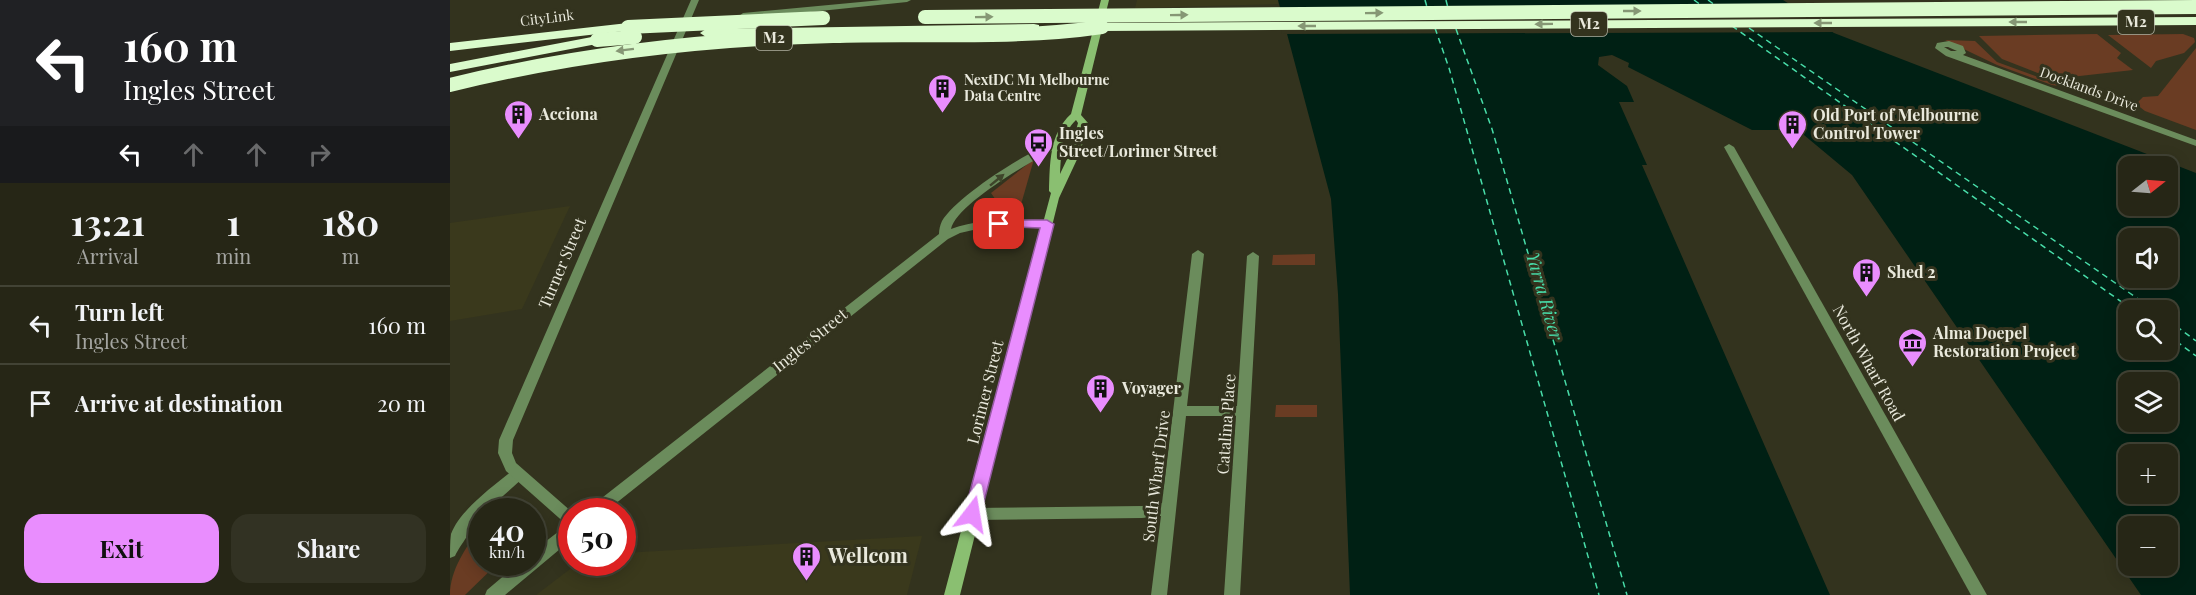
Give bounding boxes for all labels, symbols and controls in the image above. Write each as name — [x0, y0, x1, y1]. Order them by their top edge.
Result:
street label: CityLink — [519, 5, 575, 30]
one-way arrow — [1622, 6, 1641, 16]
one-way arrow — [1364, 8, 1383, 18]
one-way arrow — [1169, 10, 1188, 20]
road number: M2 — [2118, 10, 2154, 34]
one-way arrow — [974, 12, 993, 22]
road number: M2 — [1571, 12, 1607, 36]
text: 160 m — [123, 17, 238, 73]
one-way arrow — [2008, 17, 2027, 27]
one-way arrow — [1813, 18, 1832, 28]
one-way arrow — [1534, 20, 1553, 29]
one-way arrow — [1297, 21, 1316, 30]
icon: left — [24, 24, 102, 102]
road number: M2 — [756, 26, 792, 50]
one-way arrow — [615, 45, 634, 55]
street label: Docklands Drive — [2037, 62, 2141, 115]
place label: NextDC M1 Melbourne Data Centre — [964, 70, 1110, 105]
text: Ingles Street — [123, 71, 275, 107]
building icon: NextDC M1 Melbourne Data Centre — [927, 72, 959, 114]
building icon: Acciona — [502, 98, 534, 140]
place label: Acciona — [538, 103, 598, 124]
place label: Old Port of Melbourne Control Tower — [1813, 104, 1979, 143]
building icon: Old Port of Melbourne Control Tower — [1776, 108, 1808, 150]
place label: Ingles Street/Lorimer Street — [1059, 122, 1218, 161]
bus stop icon: Ingles Street/Lorimer Street — [1022, 126, 1054, 168]
icon: left — [114, 138, 147, 171]
icon: ahead — [177, 138, 210, 171]
icon: ahead — [240, 138, 273, 171]
icon: right — [303, 138, 336, 171]
north arrow — [2118, 156, 2178, 216]
map controls — [2118, 156, 2178, 576]
one-way arrow — [989, 174, 1005, 187]
text: 13:21 — [71, 197, 145, 245]
text: 1 — [227, 197, 240, 245]
text: 180 — [322, 197, 379, 245]
pin — [973, 198, 1024, 249]
icon: arrive — [982, 207, 1015, 240]
street label: Turner Street — [533, 214, 590, 311]
button: sound — [2118, 228, 2178, 288]
text: Arrival — [77, 242, 139, 269]
text: min — [216, 242, 251, 269]
text: m — [342, 242, 359, 269]
water label: Yarra River — [1521, 249, 1569, 344]
building icon: Shed 2 — [1850, 256, 1882, 298]
place label: Shed 2 — [1887, 261, 1936, 282]
text: Turn left — [75, 297, 164, 327]
button: search — [2118, 300, 2178, 360]
street label: North Wharf Road — [1829, 301, 1910, 425]
street label: Ingles Street — [768, 303, 851, 376]
icon: left — [24, 309, 57, 342]
text: 160 m — [368, 310, 426, 340]
place label: Alma Doepel Restoration Project — [1932, 322, 2076, 361]
museum icon: Alma Doepel Restoration Project — [1896, 326, 1928, 368]
text: Ingles Street — [75, 327, 187, 354]
street label: Lorimer Street — [962, 338, 1008, 446]
building icon: Voyager — [1085, 372, 1117, 414]
button: layers — [2118, 372, 2178, 432]
street label: Catalina Place — [1212, 373, 1239, 475]
place label: Voyager — [1121, 377, 1181, 398]
icon: arrive — [24, 387, 57, 420]
text: Arrive at destination — [75, 388, 283, 418]
text: 20 m — [377, 388, 426, 418]
street label: South Wharf Drive — [1137, 409, 1174, 543]
button: + — [2118, 444, 2178, 504]
position arrow — [940, 482, 1004, 546]
speed limit sign: 50 — [558, 498, 636, 576]
text: 40 — [489, 510, 525, 550]
button: Exit — [24, 514, 219, 583]
button: Share — [231, 514, 426, 583]
button: − — [2118, 516, 2178, 576]
building icon: Wellcom — [791, 540, 823, 582]
place label: Wellcom — [827, 541, 908, 568]
text: km/h — [489, 542, 525, 562]

